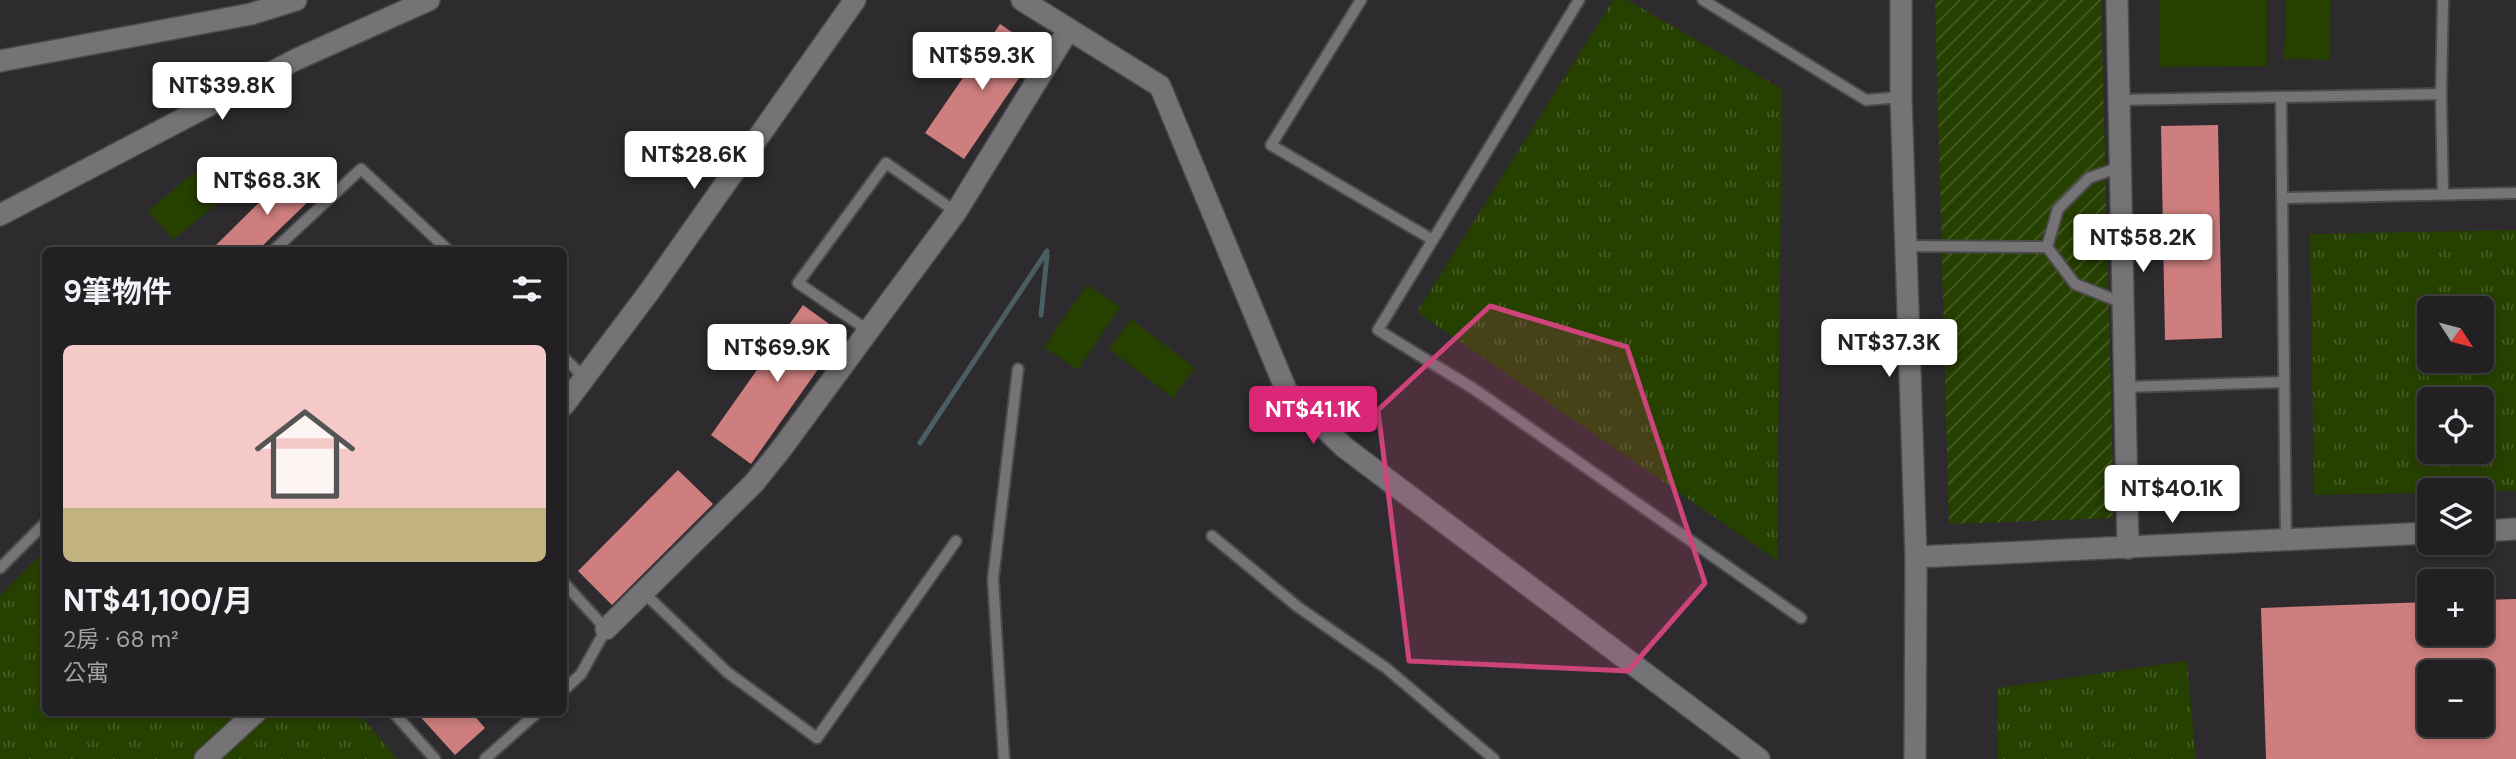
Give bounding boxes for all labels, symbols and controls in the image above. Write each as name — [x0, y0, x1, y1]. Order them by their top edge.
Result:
pin: NT$59.3K — [910, 32, 1054, 92]
text: NT$59.3K — [929, 40, 1035, 70]
pin: NT$39.8K — [150, 62, 294, 122]
text: NT$39.8K — [169, 70, 275, 100]
pin: NT$28.6K — [622, 132, 766, 191]
text: NT$28.6K — [641, 139, 747, 169]
pin: NT$68.3K — [195, 158, 339, 217]
text: NT$68.3K — [213, 165, 321, 195]
pin: NT$58.2K — [2071, 215, 2215, 274]
text: NT$58.2K — [2089, 222, 2197, 252]
icon: filters — [508, 270, 546, 308]
text: 9筆物件 — [63, 272, 172, 311]
north arrow — [2417, 296, 2494, 373]
map controls — [2417, 296, 2494, 737]
pin: NT$37.3K — [1817, 320, 1961, 379]
pin: NT$69.9K — [705, 324, 849, 384]
text: NT$37.3K — [1837, 327, 1941, 357]
text: NT$69.9K — [724, 332, 831, 362]
pin: NT$41.1K — [1241, 386, 1385, 446]
button: locate — [2417, 387, 2494, 464]
icon: home — [242, 391, 368, 517]
text: NT$41.1K — [1265, 394, 1361, 424]
pin: NT$40.1K — [2100, 466, 2244, 525]
text: NT$40.1K — [2121, 473, 2223, 503]
button: layers — [2417, 478, 2494, 555]
button: + — [2417, 569, 2494, 646]
text: NT$41,100/月 — [63, 581, 253, 620]
text: 2房 · 68 m² — [63, 624, 179, 654]
text: 公寓 — [63, 658, 109, 688]
button: − — [2417, 660, 2494, 737]

